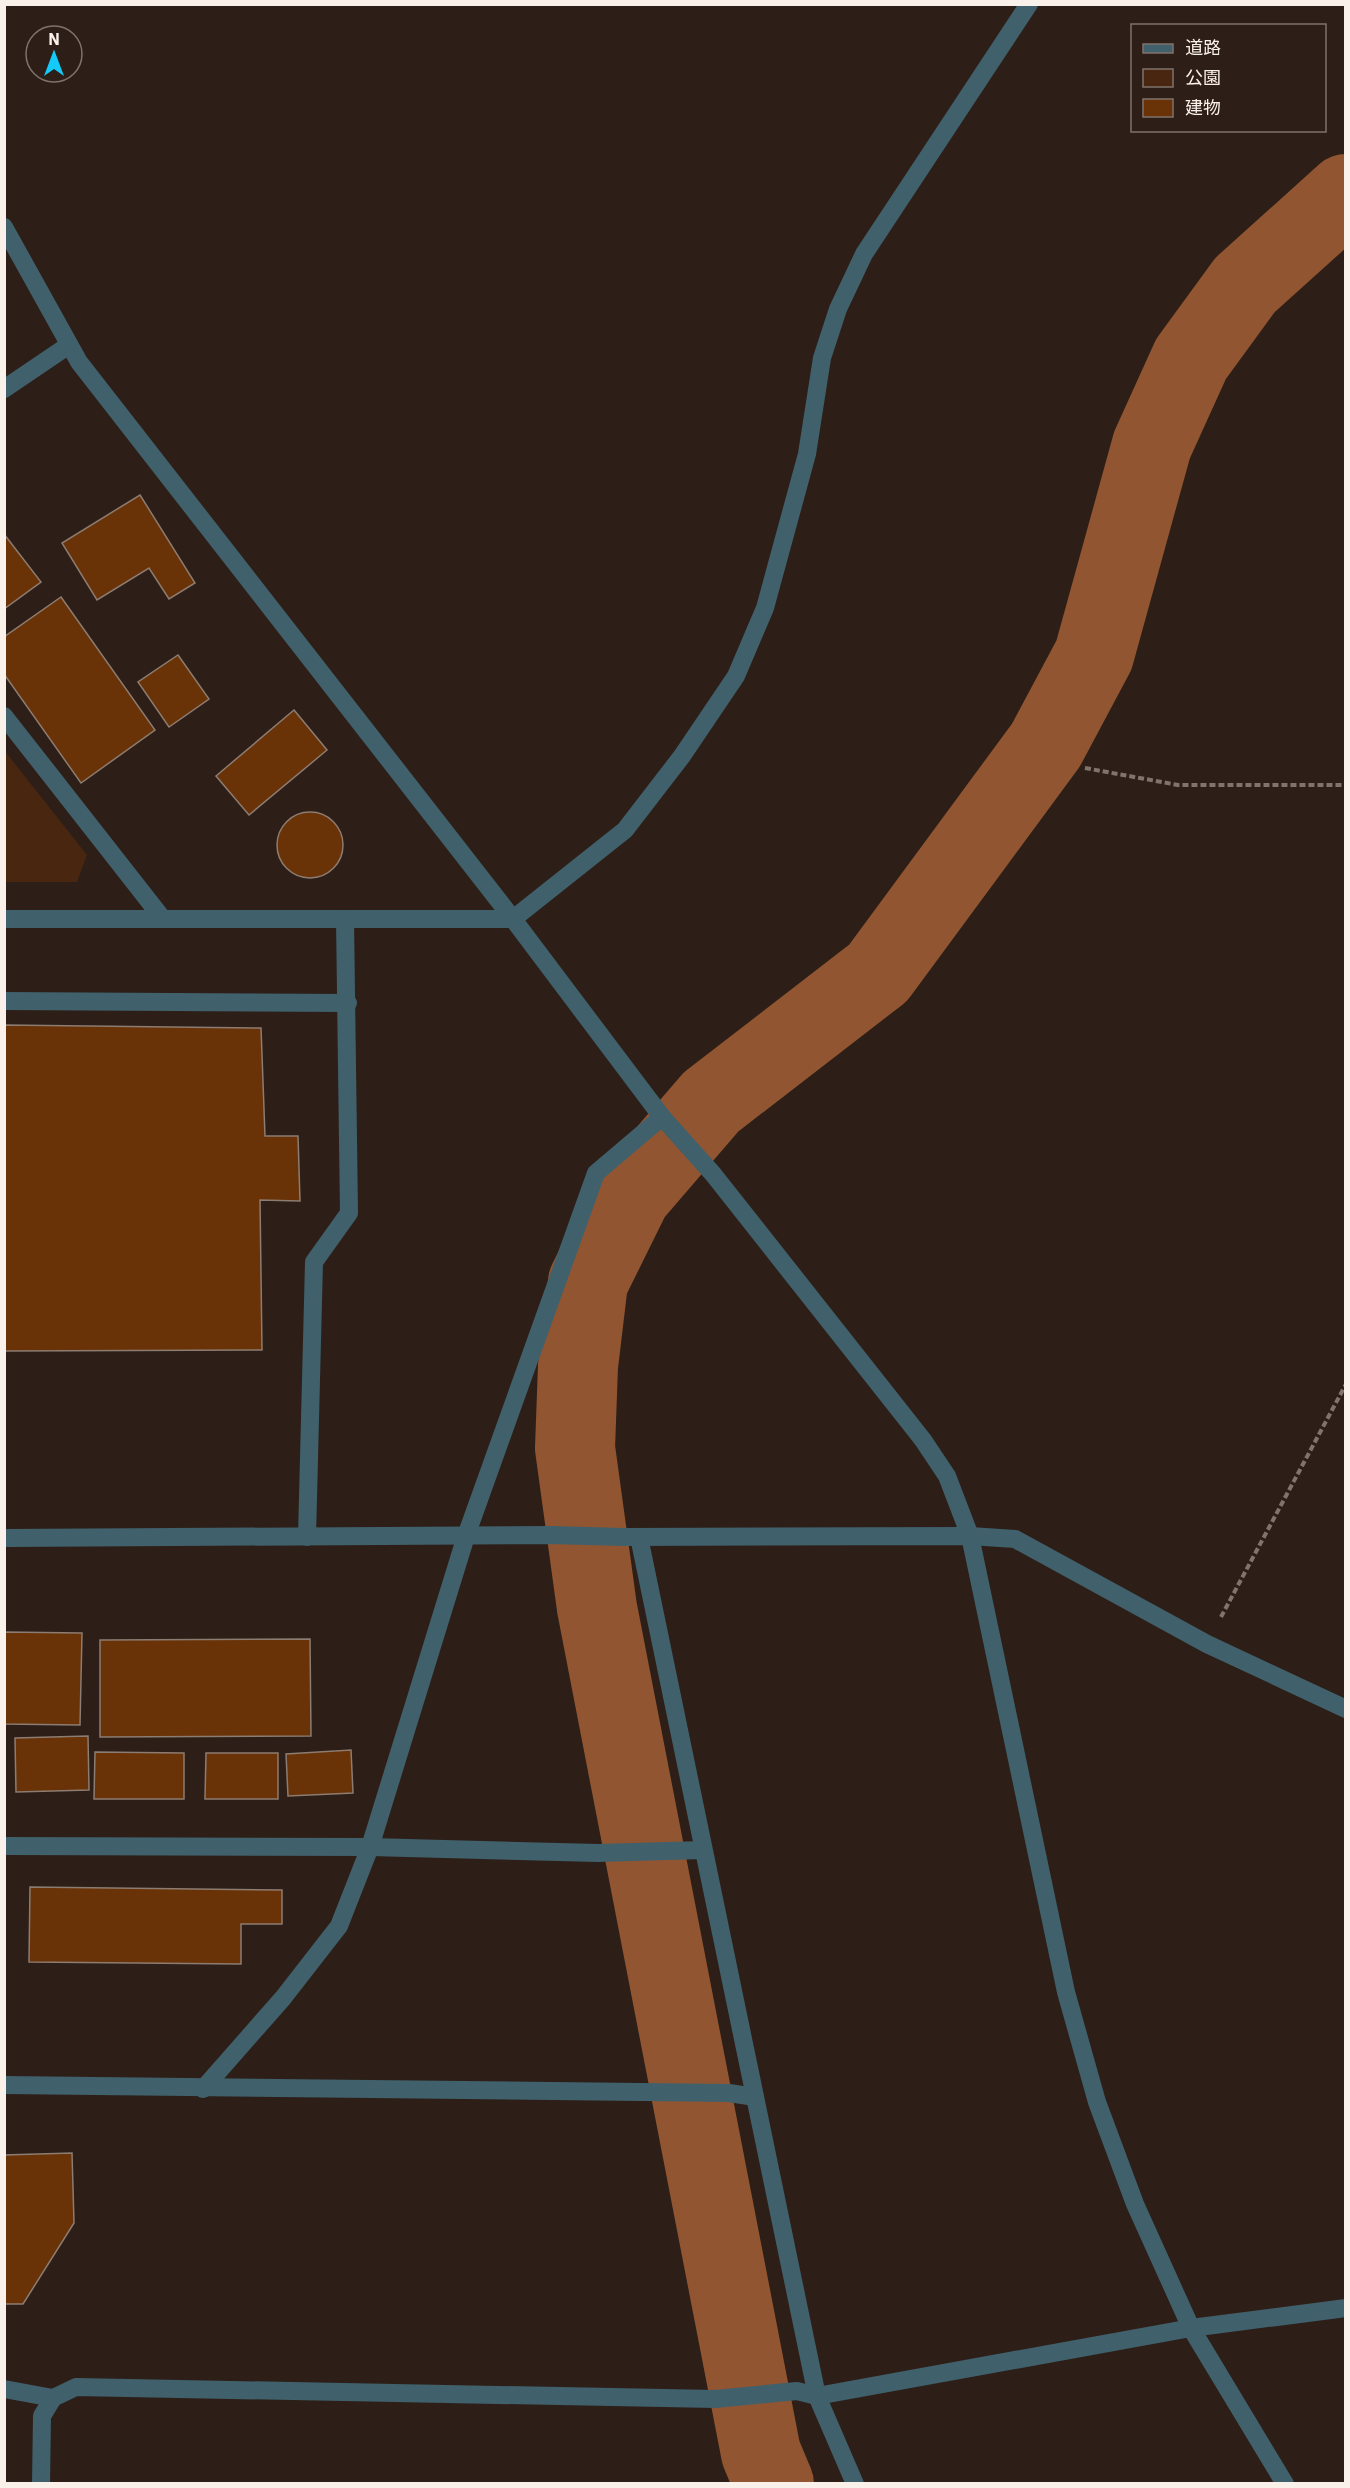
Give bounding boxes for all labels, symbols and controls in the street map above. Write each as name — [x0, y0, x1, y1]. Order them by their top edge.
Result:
north arrow — [24, 24, 84, 84]
legend — [1131, 24, 1326, 132]
text: N — [48, 29, 60, 49]
text: 道路 — [1185, 36, 1221, 59]
text: 公園 — [1185, 66, 1221, 89]
text: 建物 — [1185, 96, 1221, 119]

